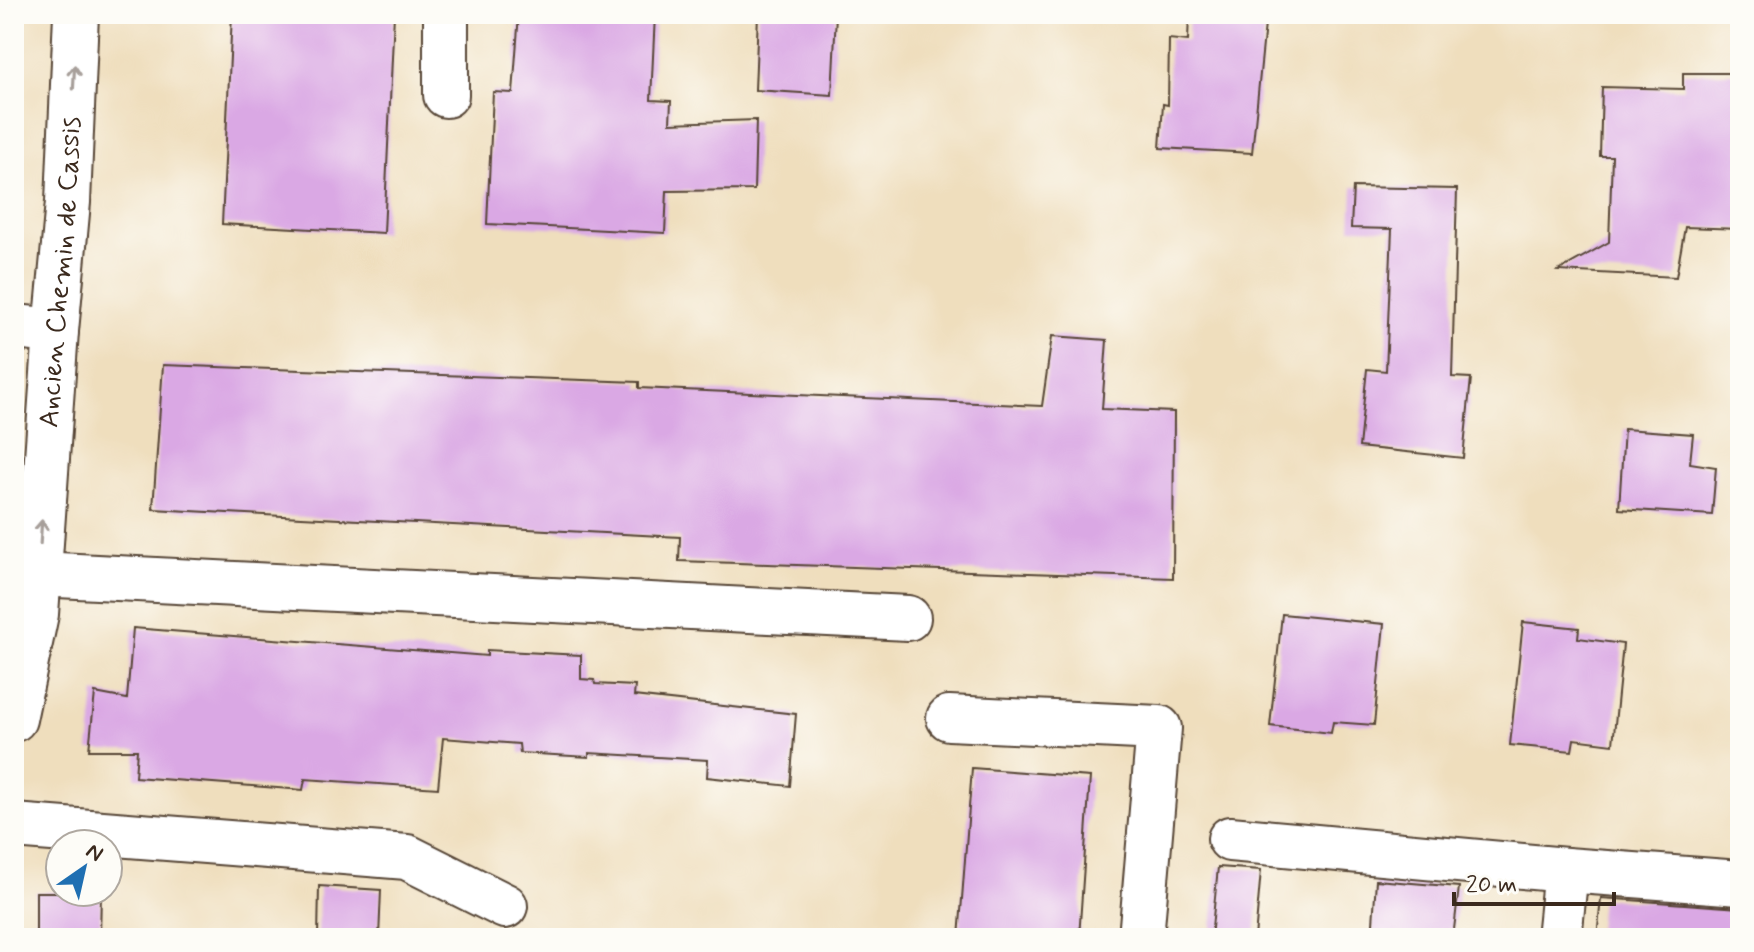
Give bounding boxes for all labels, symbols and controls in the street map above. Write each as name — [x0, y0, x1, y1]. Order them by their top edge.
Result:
one-way arrow — [66, 64, 81, 91]
street label: Ancien Chemin de Cassis — [31, 116, 90, 429]
one-way arrow — [34, 519, 49, 546]
north arrow — [44, 828, 124, 908]
text: N — [80, 837, 108, 869]
scale bar — [1454, 856, 1614, 906]
text: 20 m — [1466, 870, 1517, 901]

